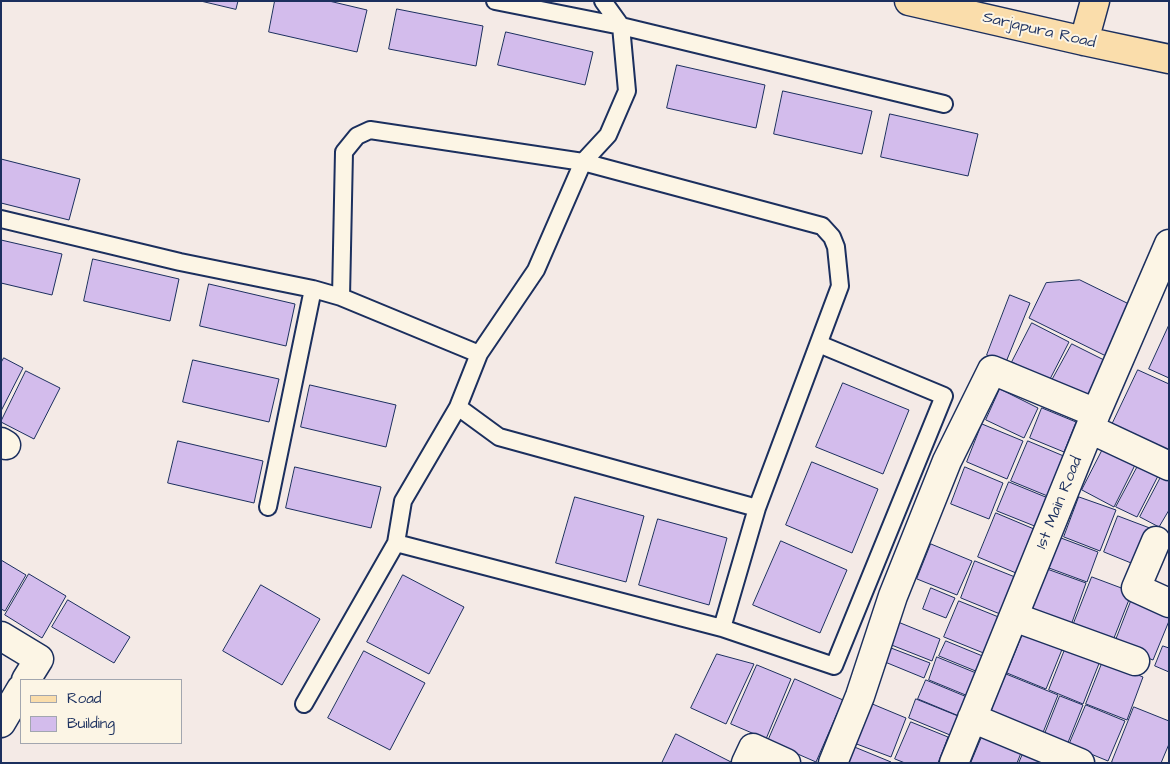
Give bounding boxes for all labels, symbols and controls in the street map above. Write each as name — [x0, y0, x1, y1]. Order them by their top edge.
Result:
street label: Sarjapura Road — [981, 9, 1097, 53]
street label: 1st Main Road — [1033, 454, 1087, 552]
legend — [20, 679, 182, 744]
text: Road — [67, 688, 101, 709]
text: Building — [67, 713, 115, 734]

